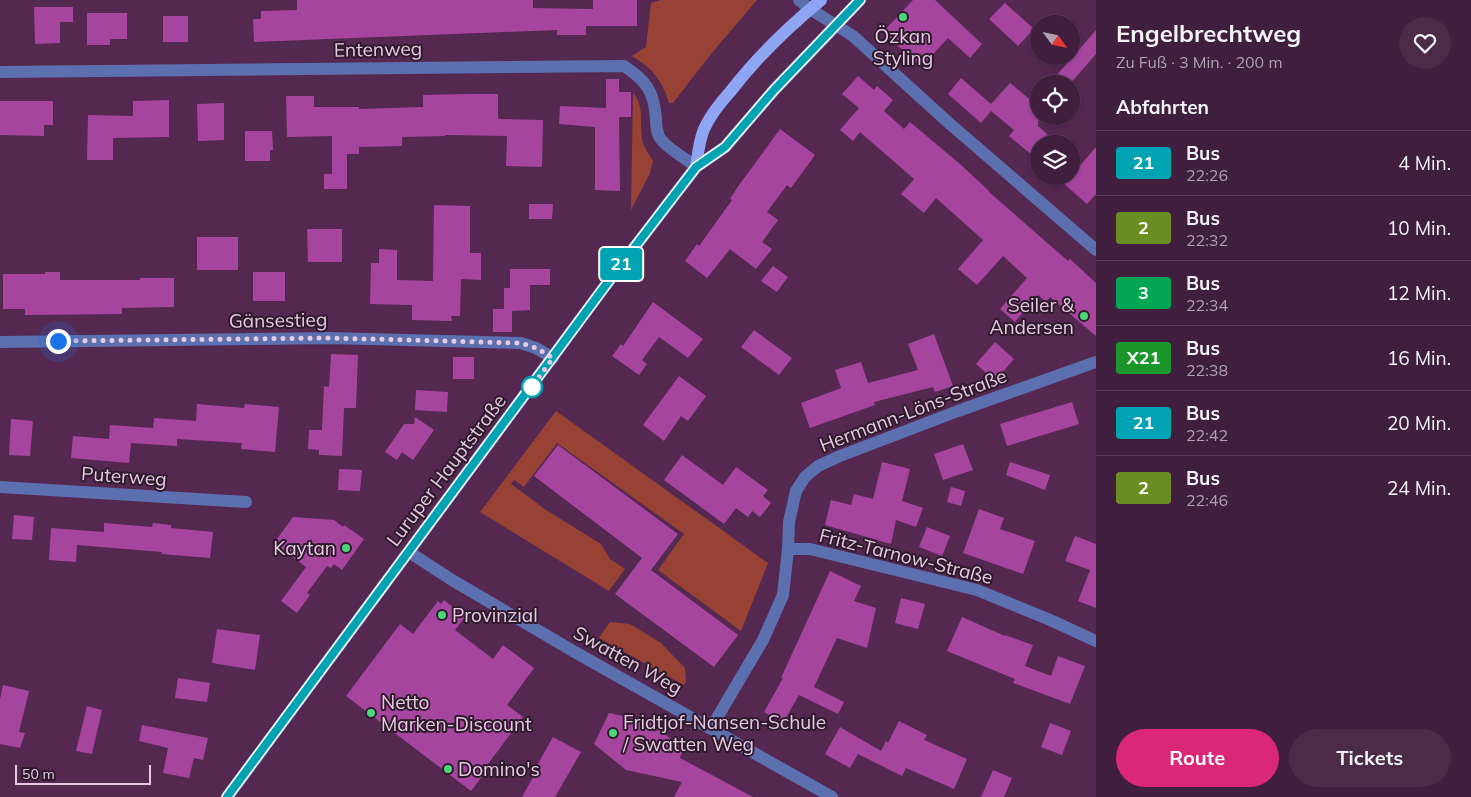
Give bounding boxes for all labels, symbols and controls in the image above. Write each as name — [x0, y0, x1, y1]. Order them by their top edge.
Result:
marker: Özkan Styling — [897, 11, 909, 23]
north arrow — [1030, 15, 1080, 65]
map controls — [1030, 15, 1080, 185]
button: heart — [1399, 17, 1451, 69]
text: Engelbrechtweg — [1116, 18, 1301, 48]
place label: Özkan Styling — [873, 24, 933, 70]
street label: Entenweg — [334, 36, 422, 62]
text: Zu Fuß · 3 Min. · 200 m — [1116, 52, 1282, 72]
button: locate — [1030, 75, 1080, 125]
text: Abfahrten — [1116, 95, 1209, 119]
button: layers — [1030, 135, 1080, 185]
text: Bus — [1186, 141, 1220, 165]
text: 21 — [1133, 151, 1154, 174]
text: 4 Min. — [1398, 151, 1451, 175]
text: 22:26 — [1186, 165, 1228, 185]
text: Bus — [1186, 206, 1220, 230]
text: 2 — [1138, 216, 1149, 239]
text: 10 Min. — [1387, 216, 1451, 240]
text: 22:32 — [1186, 230, 1228, 250]
line badge: 21 — [598, 248, 644, 280]
text: 21 — [610, 252, 632, 275]
text: Bus — [1186, 271, 1220, 295]
text: 3 — [1138, 281, 1149, 304]
text: 12 Min. — [1387, 281, 1451, 305]
place label: Seiler & Andersen — [989, 293, 1075, 339]
text: 22:34 — [1186, 295, 1228, 315]
street label: Gänsestieg — [229, 307, 327, 333]
marker: Seiler & Andersen — [1078, 310, 1090, 322]
your location — [46, 329, 71, 354]
text: Bus — [1186, 336, 1220, 360]
text: X21 — [1127, 346, 1160, 369]
text: 16 Min. — [1387, 346, 1451, 370]
text: 22:38 — [1186, 360, 1228, 380]
street label: Hermann-Löns-Straße — [816, 363, 1010, 457]
unlabelled marker — [521, 376, 543, 398]
street label: Luruper Hauptstraße — [381, 389, 511, 551]
text: Bus — [1186, 401, 1220, 425]
text: 21 — [1133, 411, 1154, 434]
text: 20 Min. — [1387, 411, 1451, 435]
text: 22:42 — [1186, 425, 1228, 445]
street label: Puterweg — [80, 461, 168, 491]
text: Bus — [1186, 466, 1220, 490]
text: 2 — [1138, 476, 1149, 499]
text: 24 Min. — [1387, 476, 1451, 500]
text: 22:46 — [1186, 490, 1228, 510]
street label: Fritz-Tarnow-Straße — [817, 523, 995, 589]
place label: Kaytan — [273, 536, 336, 560]
marker: Kaytan — [340, 542, 352, 554]
place label: Provinzial — [452, 603, 538, 627]
marker: Provinzial — [436, 609, 448, 621]
street label: Swatten Weg — [569, 620, 687, 700]
place label: Netto Marken-Discount — [381, 690, 532, 736]
marker: Netto Marken-Discount — [365, 707, 377, 719]
place label: Fridtjof-Nansen-Schule / Swatten Weg — [622, 710, 826, 756]
marker: Fridtjof-Nansen-Schule / Swatten Weg — [607, 727, 619, 739]
button: Route — [1116, 729, 1279, 787]
button: Tickets — [1289, 729, 1451, 787]
place label: Domino's — [458, 757, 540, 781]
scale bar — [15, 762, 151, 785]
marker: Domino's — [442, 763, 454, 775]
text: 50 m — [22, 765, 55, 783]

